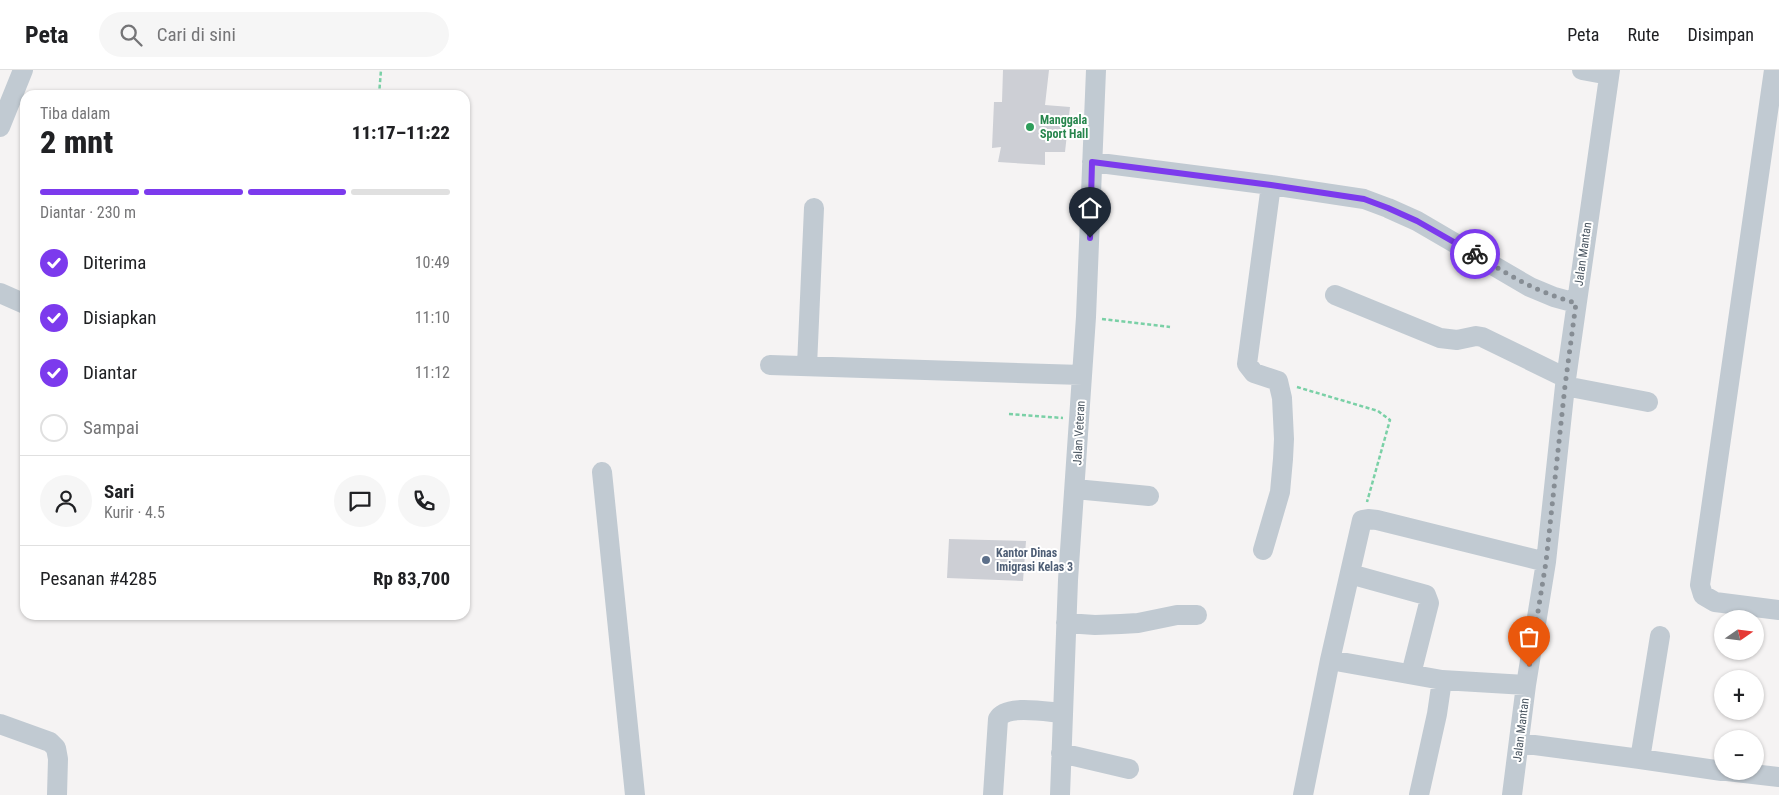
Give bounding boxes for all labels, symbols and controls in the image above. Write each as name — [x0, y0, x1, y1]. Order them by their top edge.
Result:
search box — [99, 12, 449, 57]
text: Peta — [25, 21, 69, 49]
icon: search — [117, 21, 145, 49]
text: Cari di sini — [157, 23, 236, 46]
text: Peta — [1567, 24, 1599, 45]
text: Rute — [1627, 24, 1659, 45]
text: Disimpan — [1687, 24, 1754, 45]
text: Tiba dalam — [40, 104, 110, 123]
place label: Manggala Sport Hall — [1040, 113, 1088, 141]
text: 11:17–11:22 — [352, 121, 450, 144]
marker: Manggala Sport Hall — [1024, 121, 1036, 133]
text: 2 mnt — [40, 123, 113, 161]
pin — [1069, 187, 1111, 238]
icon: home — [1076, 194, 1104, 222]
text: Diantar · 230 m — [40, 203, 136, 222]
street label: Jalan Mantan — [1572, 221, 1594, 287]
courier — [1450, 229, 1500, 279]
icon: bike — [1461, 240, 1489, 268]
icon: check — [40, 249, 68, 277]
text: Diterima — [83, 251, 146, 274]
text: 10:49 — [415, 253, 450, 272]
icon: check — [40, 304, 68, 332]
text: Disiapkan — [83, 306, 157, 329]
text: 11:10 — [415, 308, 450, 327]
icon: check — [40, 359, 68, 387]
text: Diantar — [83, 361, 137, 384]
text: 11:12 — [415, 363, 450, 382]
street label: Jalan Veteran — [1070, 400, 1088, 466]
text: Sampai — [83, 416, 139, 439]
button: person — [40, 475, 92, 527]
button: chat — [334, 475, 386, 527]
button: phone — [398, 475, 450, 527]
text: Sari — [104, 480, 134, 503]
text: Kurir · 4.5 — [104, 503, 165, 522]
place label: Kantor Dinas Imigrasi Kelas 3 — [996, 546, 1073, 574]
marker: Kantor Dinas Imigrasi Kelas 3 — [980, 554, 992, 566]
text: Pesanan #4285 — [40, 567, 157, 590]
text: Rp 83,700 — [373, 567, 450, 590]
north arrow — [1714, 610, 1764, 660]
map controls — [1714, 610, 1764, 780]
pin — [1508, 616, 1550, 667]
icon: bag — [1515, 623, 1543, 651]
button: + — [1714, 670, 1764, 720]
street label: Jalan Mantan — [1510, 697, 1532, 763]
button: − — [1714, 730, 1764, 780]

